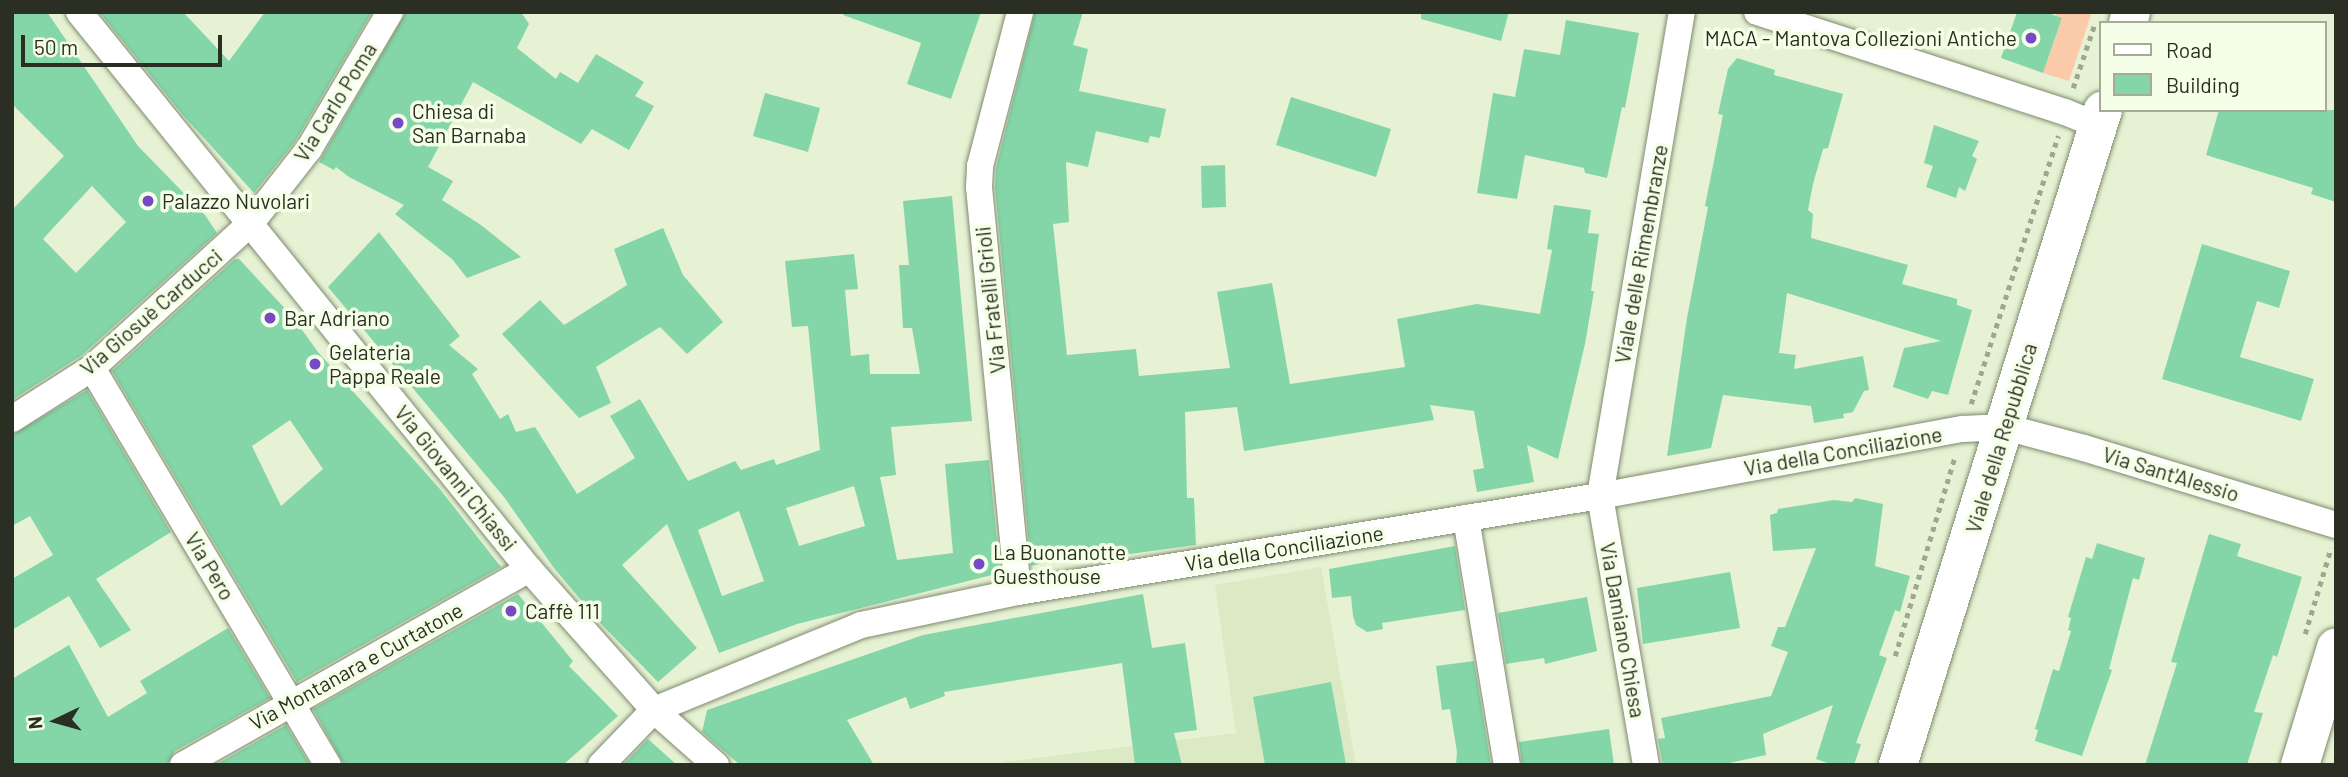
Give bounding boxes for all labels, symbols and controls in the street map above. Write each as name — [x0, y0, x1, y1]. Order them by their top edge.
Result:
scale bar — [24, 21, 226, 65]
legend — [2100, 21, 2327, 112]
place label: MACA - Mantova Collezioni Antiche — [1705, 25, 2017, 51]
marker: MACA - Mantova Collezioni Antiche — [2023, 30, 2039, 46]
text: 50 m — [34, 34, 78, 59]
text: Road — [2166, 37, 2212, 62]
street label: Via Carlo Poma — [288, 38, 382, 166]
text: Building — [2166, 72, 2240, 97]
place label: Chiesa di San Barnaba — [412, 98, 526, 148]
marker: Chiesa di San Barnaba — [390, 115, 406, 131]
street label: Viale delle Rimembranze — [1609, 142, 1673, 366]
place label: Palazzo Nuvolari — [162, 188, 310, 214]
marker: Palazzo Nuvolari — [140, 193, 156, 209]
street label: Via Fratelli Grioli — [970, 225, 1010, 375]
street label: Via Giosuè Carducci — [75, 244, 227, 380]
place label: Bar Adriano — [284, 305, 390, 331]
marker: Bar Adriano — [262, 310, 278, 326]
place label: Gelateria Pappa Reale — [329, 339, 441, 389]
street label: Viale della Repubblica — [1960, 340, 2042, 536]
marker: Gelateria Pappa Reale — [307, 356, 323, 372]
street label: Via Giovanni Chiassi — [390, 400, 522, 556]
street label: Via della Conciliazione — [1742, 421, 1944, 481]
street label: Via Sant'Alessio — [2100, 441, 2242, 507]
street label: Via della Conciliazione — [1183, 520, 1385, 576]
street label: Via Pero — [180, 527, 240, 605]
place label: La Buonanotte Guesthouse — [993, 539, 1126, 589]
street label: Via Damiano Chiesa — [1595, 540, 1651, 720]
marker: La Buonanotte Guesthouse — [971, 556, 987, 572]
street label: Via Montanara e Curtatone — [245, 597, 467, 735]
place label: Caffè 111 — [525, 598, 600, 624]
marker: Caffè 111 — [503, 603, 519, 619]
north arrow — [21, 686, 91, 756]
text: N — [23, 716, 47, 730]

